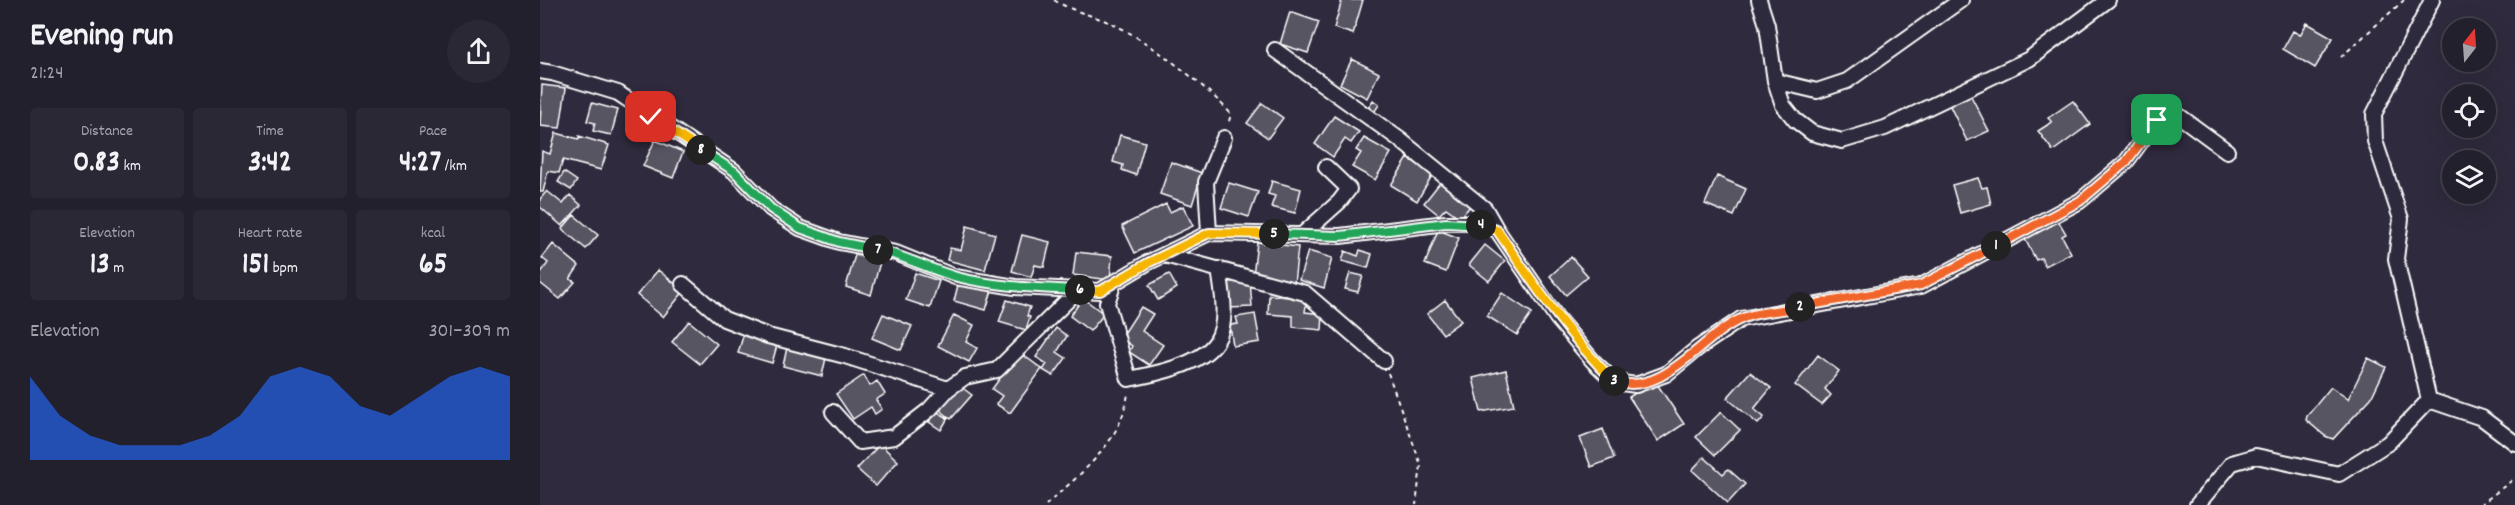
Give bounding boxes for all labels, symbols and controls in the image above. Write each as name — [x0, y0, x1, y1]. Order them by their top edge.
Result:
text: Evening run — [30, 14, 174, 61]
north arrow — [2442, 18, 2496, 72]
map controls — [2442, 18, 2496, 204]
button: share — [447, 20, 510, 83]
text: 21:24 — [30, 60, 63, 88]
button: locate — [2442, 84, 2496, 138]
pin — [625, 91, 676, 142]
pin — [2131, 94, 2182, 145]
icon: check — [634, 100, 667, 133]
icon: arrive — [2140, 103, 2173, 136]
text: Distance — [81, 120, 133, 143]
text: Time — [256, 120, 284, 143]
text: Pace — [419, 120, 447, 143]
pin: 8 — [686, 135, 716, 165]
text: 8 — [698, 138, 704, 161]
text: 0.83 — [73, 143, 120, 186]
text: 3:42 — [248, 143, 292, 186]
text: 4:27 — [399, 143, 441, 186]
button: layers — [2442, 150, 2496, 204]
text: km — [120, 155, 141, 178]
text: /km — [441, 155, 467, 178]
pin: 4 — [1466, 210, 1496, 240]
text: 4 — [1478, 213, 1484, 236]
pin: 5 — [1259, 219, 1289, 249]
text: Elevation — [79, 222, 135, 245]
text: Heart rate — [238, 222, 302, 245]
text: kcal — [421, 222, 445, 245]
text: 5 — [1270, 222, 1278, 245]
pin: 1 — [1981, 231, 2011, 261]
text: 1 — [1994, 234, 1998, 257]
pin: 7 — [863, 235, 893, 265]
text: 7 — [875, 238, 881, 261]
text: 13 — [90, 245, 110, 288]
text: 151 — [242, 245, 269, 288]
text: 65 — [419, 245, 447, 288]
text: m — [110, 257, 124, 280]
text: bpm — [269, 257, 298, 280]
pin: 6 — [1065, 275, 1095, 305]
text: 6 — [1076, 278, 1084, 301]
pin: 2 — [1785, 292, 1815, 322]
text: 2 — [1797, 295, 1804, 318]
text: Elevation — [30, 318, 100, 346]
text: 301–309 m — [429, 318, 510, 346]
pin: 3 — [1599, 366, 1629, 396]
text: 3 — [1610, 369, 1618, 392]

